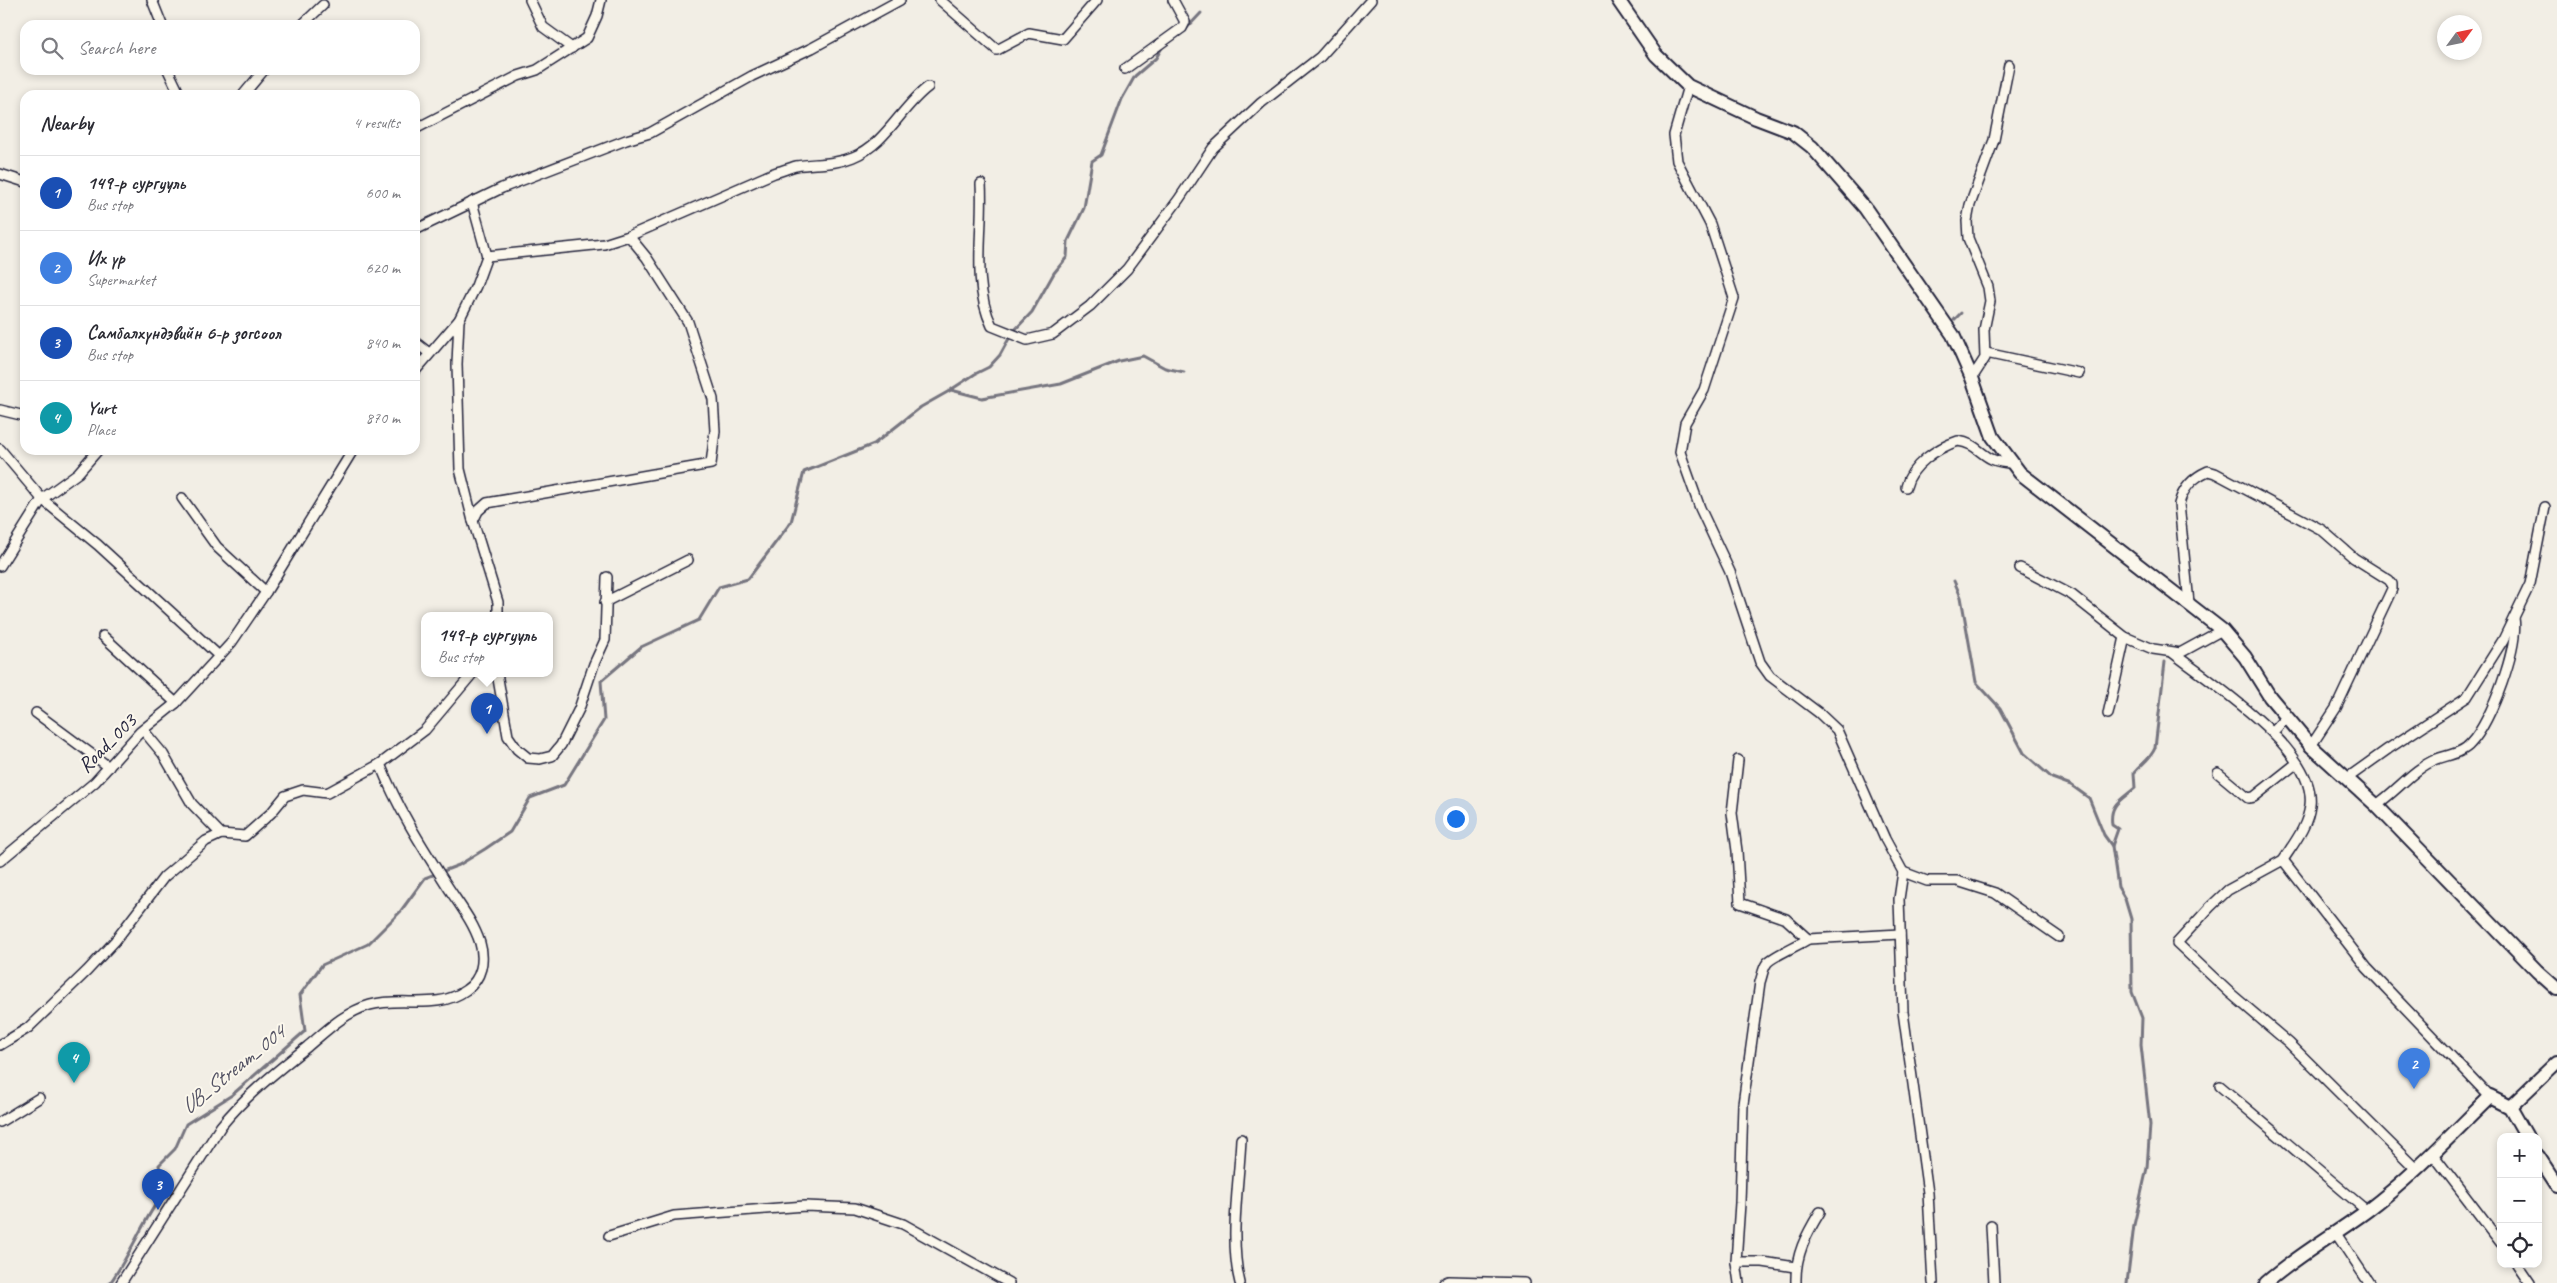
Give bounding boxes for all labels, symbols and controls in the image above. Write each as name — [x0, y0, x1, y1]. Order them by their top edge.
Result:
north arrow — [2437, 15, 2482, 60]
search box — [20, 20, 420, 75]
icon: search — [38, 34, 66, 62]
text: Search here — [78, 36, 155, 60]
text: Nearby — [40, 110, 93, 136]
text: 4 results — [353, 113, 400, 133]
text: 149-р сургууль — [87, 171, 185, 195]
text: 1 — [52, 183, 60, 203]
text: 600 m — [366, 183, 400, 203]
text: Bus stop — [87, 195, 133, 215]
text: Их үр — [87, 246, 125, 270]
text: 2 — [52, 258, 60, 278]
text: 620 m — [366, 258, 400, 278]
text: Supermarket — [87, 270, 155, 290]
text: Самбалхүндэвийн 6-р зогсоол — [87, 321, 281, 345]
text: 3 — [52, 333, 60, 353]
text: 840 m — [366, 333, 400, 353]
text: Bus stop — [87, 345, 133, 365]
text: Yurt — [87, 396, 116, 420]
text: 4 — [52, 408, 60, 428]
text: 870 m — [366, 408, 400, 428]
text: Place — [87, 420, 115, 440]
popup — [421, 612, 553, 677]
text: 149-р сургууль — [438, 623, 536, 647]
text: Bus stop — [438, 647, 484, 667]
pin: 1 — [471, 693, 503, 734]
street label: Road_003 — [72, 707, 143, 778]
your location — [1443, 806, 1469, 832]
water label: UB_Stream_004 — [175, 1016, 294, 1120]
pin: 4 — [58, 1042, 90, 1083]
pin: 2 — [2398, 1048, 2430, 1089]
map controls — [2497, 1133, 2542, 1268]
button: + — [2497, 1133, 2542, 1178]
pin: 3 — [142, 1169, 174, 1210]
button: − — [2497, 1178, 2542, 1223]
button: locate — [2497, 1223, 2542, 1268]

